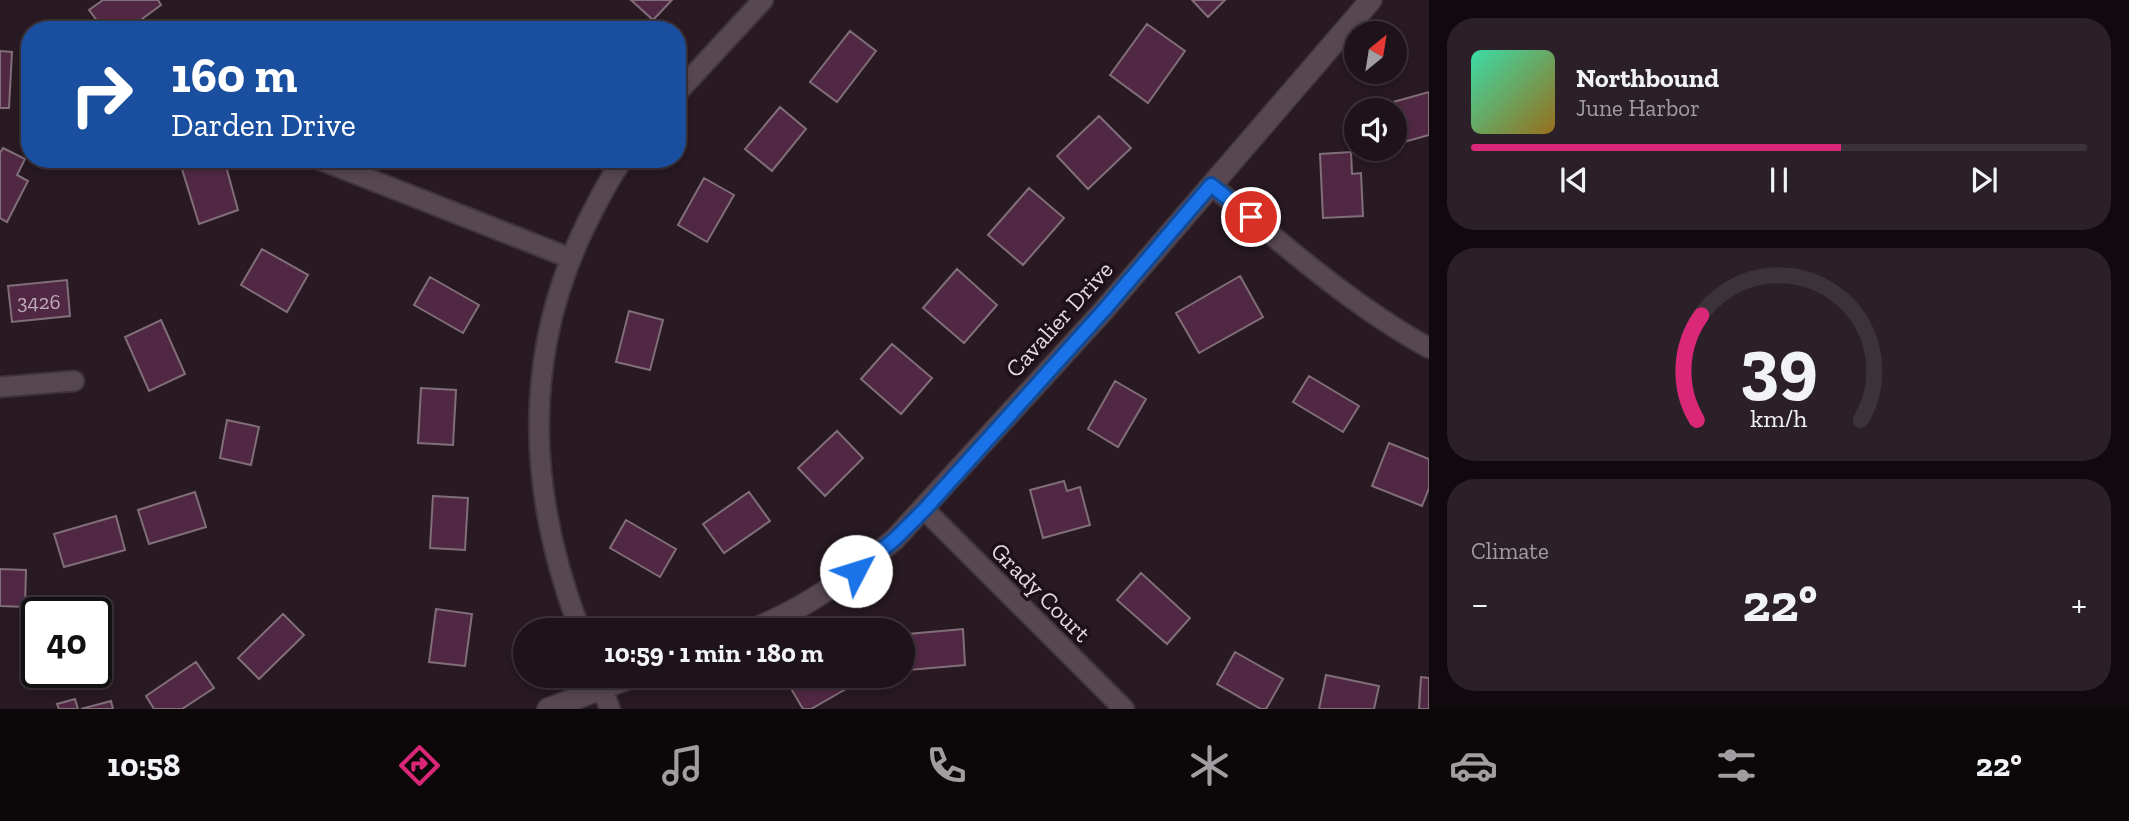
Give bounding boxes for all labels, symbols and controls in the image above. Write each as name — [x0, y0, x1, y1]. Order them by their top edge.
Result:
north arrow — [1344, 21, 1407, 84]
map controls — [1344, 21, 1407, 161]
text: 160 m — [171, 46, 297, 105]
icon: right — [56, 49, 147, 140]
text: Northbound — [1576, 62, 1719, 94]
text: June Harbor — [1576, 94, 1700, 122]
button: sound — [1344, 98, 1407, 161]
text: Darden Drive — [171, 106, 356, 144]
icon: previous — [1555, 161, 1593, 199]
icon: pause — [1760, 161, 1798, 199]
icon: next — [1965, 161, 2003, 199]
pin — [1221, 187, 1281, 247]
icon: arrive — [1232, 198, 1270, 236]
street label: Cavalier Drive — [999, 255, 1119, 383]
house number: 3426 — [17, 289, 61, 314]
text: 39 — [1740, 322, 1818, 410]
text: km/h — [1750, 403, 1808, 433]
position arrow — [819, 534, 893, 608]
street label: Grady Court — [985, 536, 1097, 648]
text: Climate — [1471, 537, 1549, 565]
text: 22° — [1743, 572, 1817, 634]
text: − — [1471, 581, 1489, 627]
text: + — [2071, 581, 2087, 627]
speed limit sign: 40 — [21, 597, 112, 688]
text: 10:59 · 1 min · 180 m — [604, 637, 824, 669]
icon: directions — [395, 741, 444, 790]
icon: music — [658, 741, 707, 790]
icon: phone — [922, 741, 971, 790]
icon: climate — [1185, 741, 1234, 790]
icon: car — [1449, 741, 1498, 790]
icon: filters — [1712, 741, 1761, 790]
text: 10:58 — [107, 746, 180, 784]
text: 22° — [1976, 746, 2022, 784]

